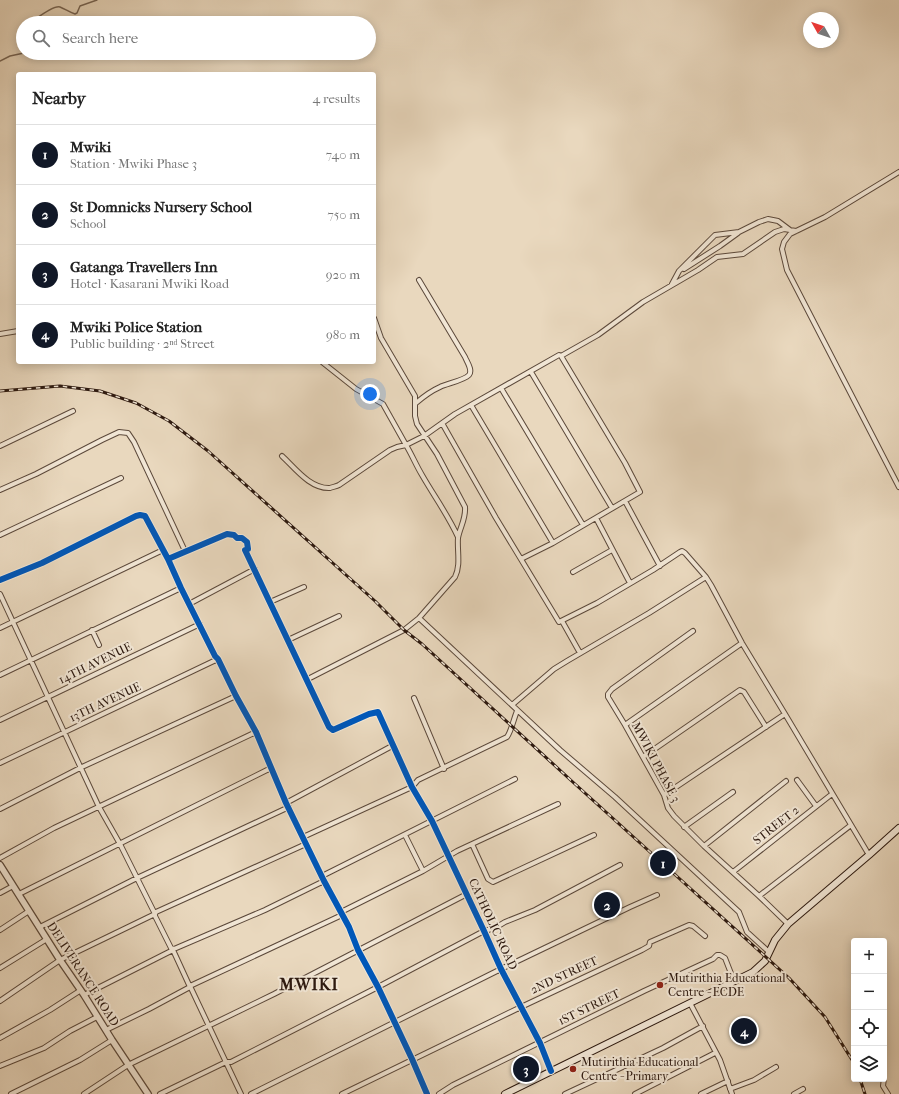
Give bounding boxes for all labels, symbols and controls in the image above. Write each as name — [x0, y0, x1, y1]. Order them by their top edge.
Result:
north arrow — [803, 12, 839, 48]
search box — [16, 16, 376, 60]
icon: search — [30, 27, 52, 49]
text: Search here — [62, 29, 138, 47]
text: Nearby — [32, 88, 86, 108]
text: 4 results — [313, 91, 360, 106]
text: Mwiki — [70, 138, 111, 156]
text: 1 — [43, 147, 47, 162]
text: 740 m — [326, 147, 360, 162]
text: Station · Mwiki Phase 3 — [70, 156, 197, 171]
text: St Domnicks Nursery School — [70, 198, 252, 216]
text: 2 — [42, 207, 48, 222]
text: 750 m — [327, 207, 360, 222]
text: School — [70, 216, 106, 231]
text: Gatanga Travellers Inn — [70, 258, 217, 276]
text: 3 — [42, 267, 48, 282]
text: 920 m — [326, 267, 360, 282]
text: Hotel · Kasarani Mwiki Road — [70, 276, 229, 291]
text: Mwiki Police Station — [70, 318, 202, 336]
text: 4 — [41, 327, 49, 342]
text: 980 m — [326, 327, 360, 342]
text: Public building · 2ⁿᵈ Street — [70, 336, 215, 351]
your location — [360, 384, 380, 404]
street label: 14TH AVENUE — [56, 639, 134, 687]
street label: 13TH AVENUE — [67, 679, 143, 725]
street label: MWIKI PHASE 3 — [629, 719, 683, 805]
street label: STREET 2 — [750, 803, 802, 847]
pin: 1 — [650, 848, 676, 878]
street label: CATHOLIC ROAD — [466, 876, 520, 972]
pin: 2 — [594, 890, 620, 920]
street label: DELIVERANCE ROAD — [44, 919, 122, 1029]
map controls — [851, 938, 887, 1082]
button: + — [851, 938, 887, 974]
street label: 2ND STREET — [528, 953, 601, 997]
place label: Mutirithia Educational Centre - ECDE — [668, 971, 786, 999]
button: − — [851, 974, 887, 1010]
district label: MWIKI — [278, 975, 339, 994]
marker: Mutirithia Educational Centre - ECDE — [655, 980, 665, 990]
street label: 1ST STREET — [556, 986, 623, 1028]
button: locate — [851, 1010, 887, 1046]
pin: 4 — [731, 1016, 757, 1046]
button: layers — [851, 1046, 887, 1082]
pin: 3 — [513, 1054, 539, 1084]
place label: Mutirithia Educational Centre - Primary — [581, 1055, 699, 1083]
marker: Mutirithia Educational Centre - Primary — [568, 1064, 578, 1074]

